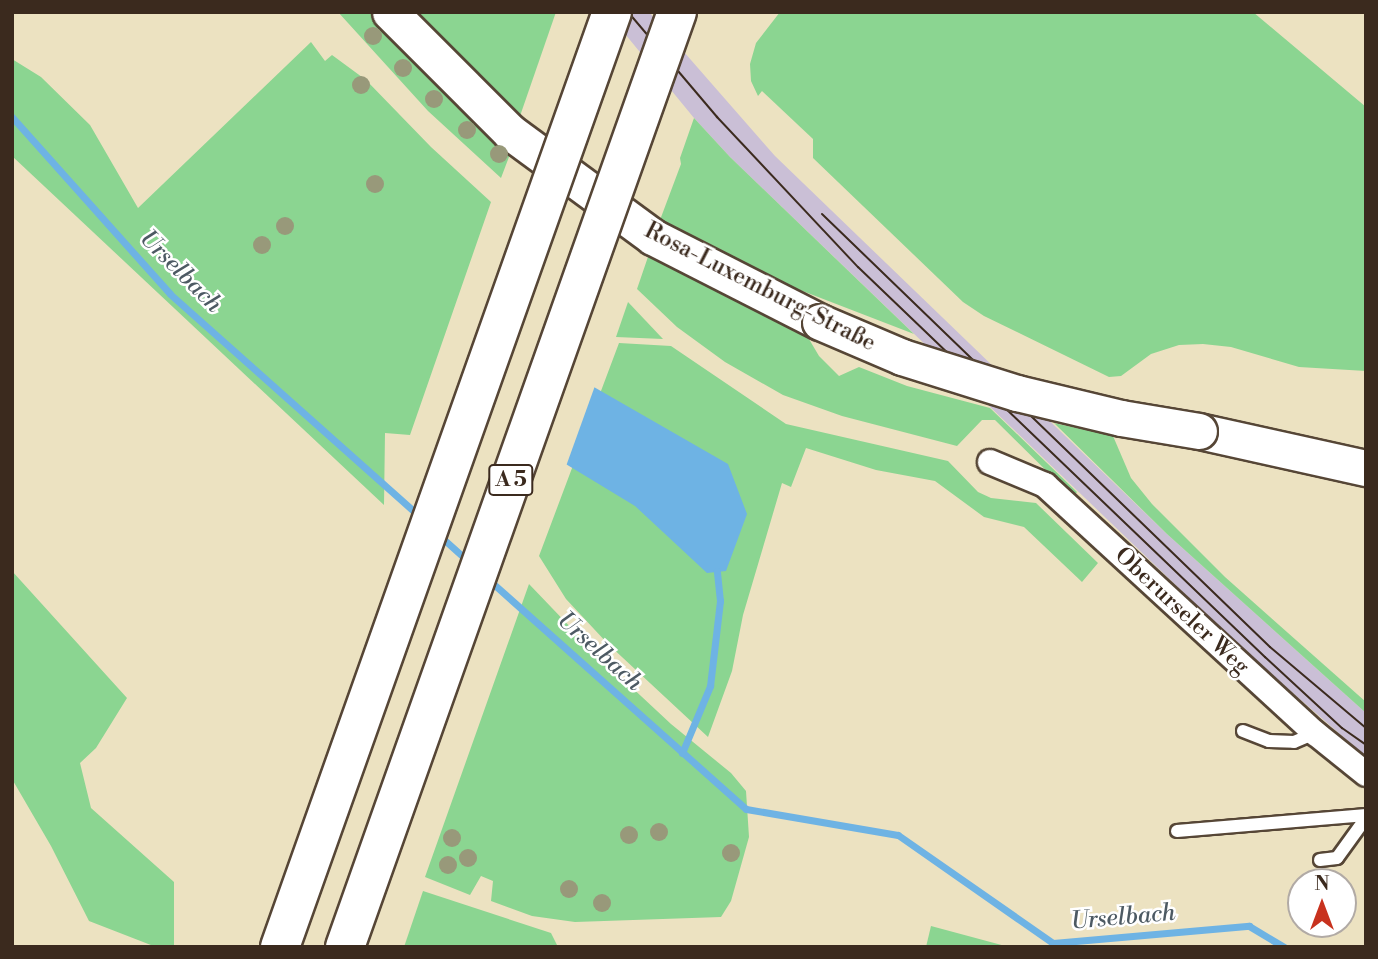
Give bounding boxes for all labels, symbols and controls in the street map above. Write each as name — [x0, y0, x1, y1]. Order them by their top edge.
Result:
street label: Rosa-Luxemburg-Straße — [640, 217, 880, 357]
water label: Urselbach — [133, 225, 227, 319]
road number: A 5 — [488, 462, 534, 498]
street label: Oberurseler Weg — [1109, 542, 1255, 680]
water label: Urselbach — [550, 606, 648, 698]
north arrow — [1287, 868, 1357, 938]
text: N — [1314, 872, 1330, 896]
water label: Urselbach — [1070, 899, 1176, 937]

